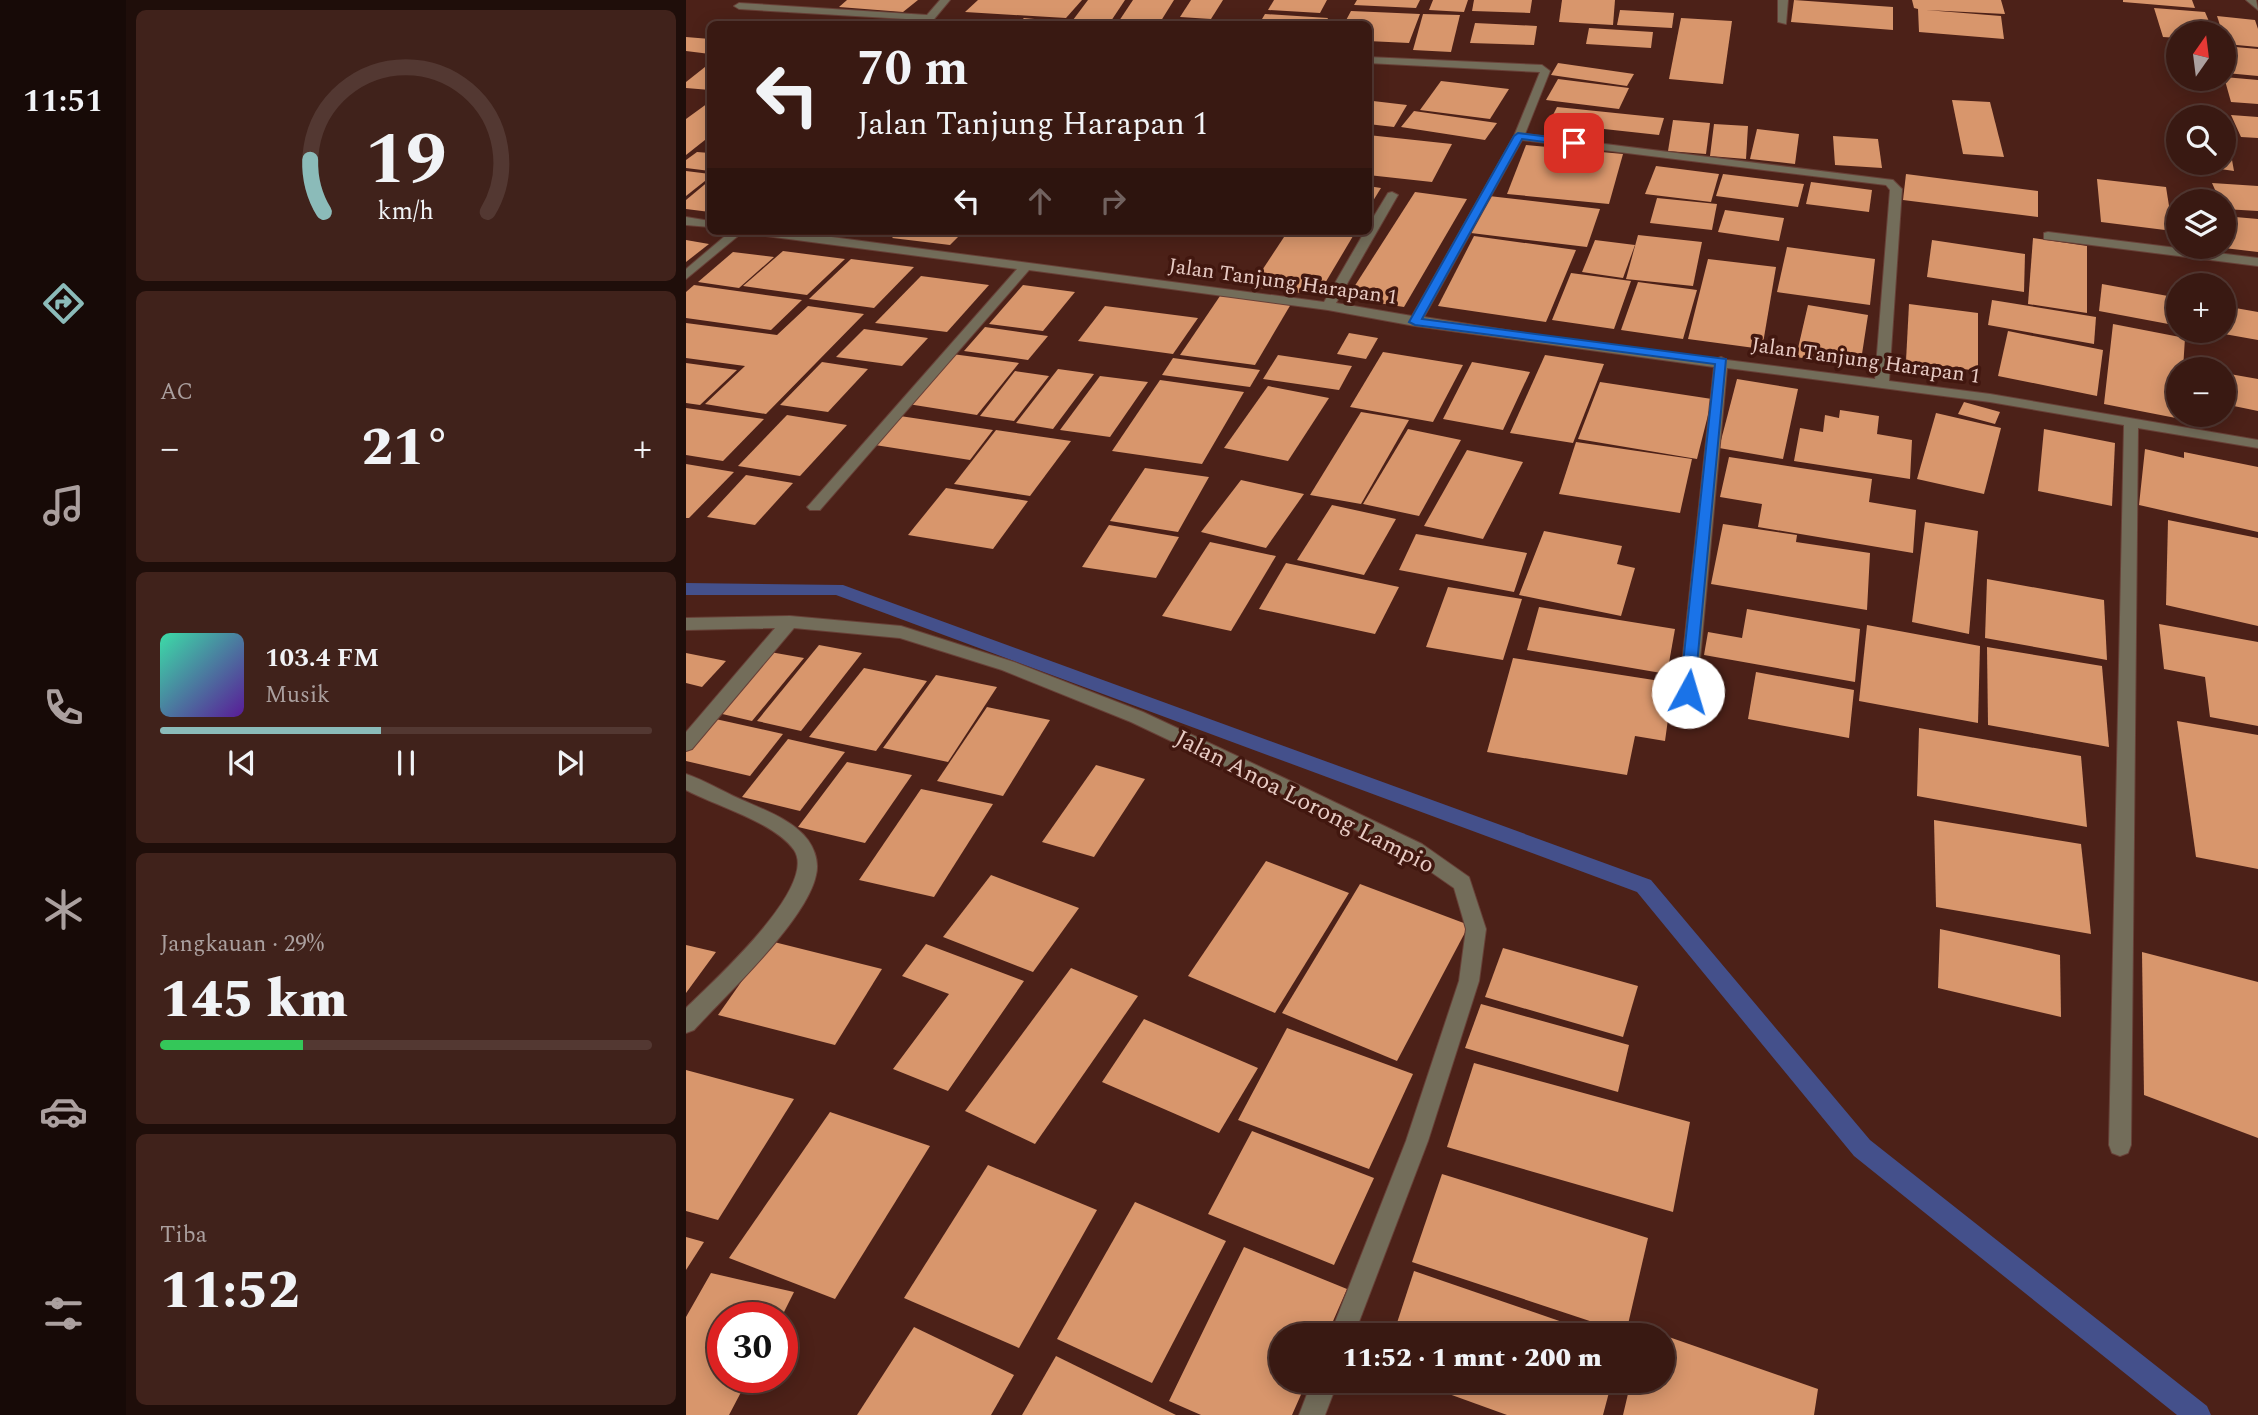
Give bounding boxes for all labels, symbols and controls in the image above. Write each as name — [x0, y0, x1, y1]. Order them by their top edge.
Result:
north arrow — [2166, 21, 2236, 91]
map controls — [2166, 21, 2236, 427]
text: 70 m — [857, 32, 968, 107]
icon: left — [742, 49, 833, 140]
text: 11:51 — [23, 77, 103, 126]
text: Jalan Tanjung Harapan 1 — [857, 100, 1209, 149]
text: 19 — [365, 105, 447, 216]
button: search — [2166, 105, 2236, 175]
pin — [1544, 113, 1604, 173]
icon: arrive — [1555, 124, 1593, 162]
icon: left — [948, 182, 986, 220]
icon: ahead — [1021, 182, 1059, 220]
icon: right — [1094, 182, 1132, 220]
button: layers — [2166, 189, 2236, 259]
text: km/h — [378, 192, 434, 230]
street label: Jalan Tanjung Harapan 1 — [1166, 250, 1399, 314]
button: + — [2166, 273, 2236, 343]
icon: directions — [39, 279, 88, 328]
street label: Jalan Tanjung Harapan 1 — [1749, 329, 1982, 393]
button: − — [2166, 357, 2236, 427]
text: AC — [160, 375, 193, 410]
text: 21° — [362, 409, 450, 488]
text: − — [160, 420, 179, 478]
text: + — [633, 420, 652, 478]
icon: music — [39, 481, 88, 530]
text: 103.4 FM — [265, 638, 379, 678]
position arrow — [1651, 655, 1725, 729]
text: Musik — [265, 678, 330, 713]
icon: phone — [39, 683, 88, 732]
street label: Jalan Anoa Lorong Lampio — [1169, 721, 1441, 883]
icon: previous — [223, 744, 261, 782]
icon: pause — [387, 744, 425, 782]
icon: next — [551, 744, 589, 782]
icon: climate — [39, 885, 88, 934]
text: Jangkauan · 29% — [160, 927, 324, 962]
text: 145 km — [160, 961, 348, 1040]
icon: car — [39, 1087, 88, 1136]
text: Tiba — [160, 1218, 207, 1253]
text: 11:52 — [160, 1252, 299, 1331]
icon: filters — [39, 1289, 88, 1338]
speed limit sign: 30 — [707, 1302, 798, 1393]
text: 11:52 · 1 mnt · 200 m — [1342, 1338, 1602, 1378]

